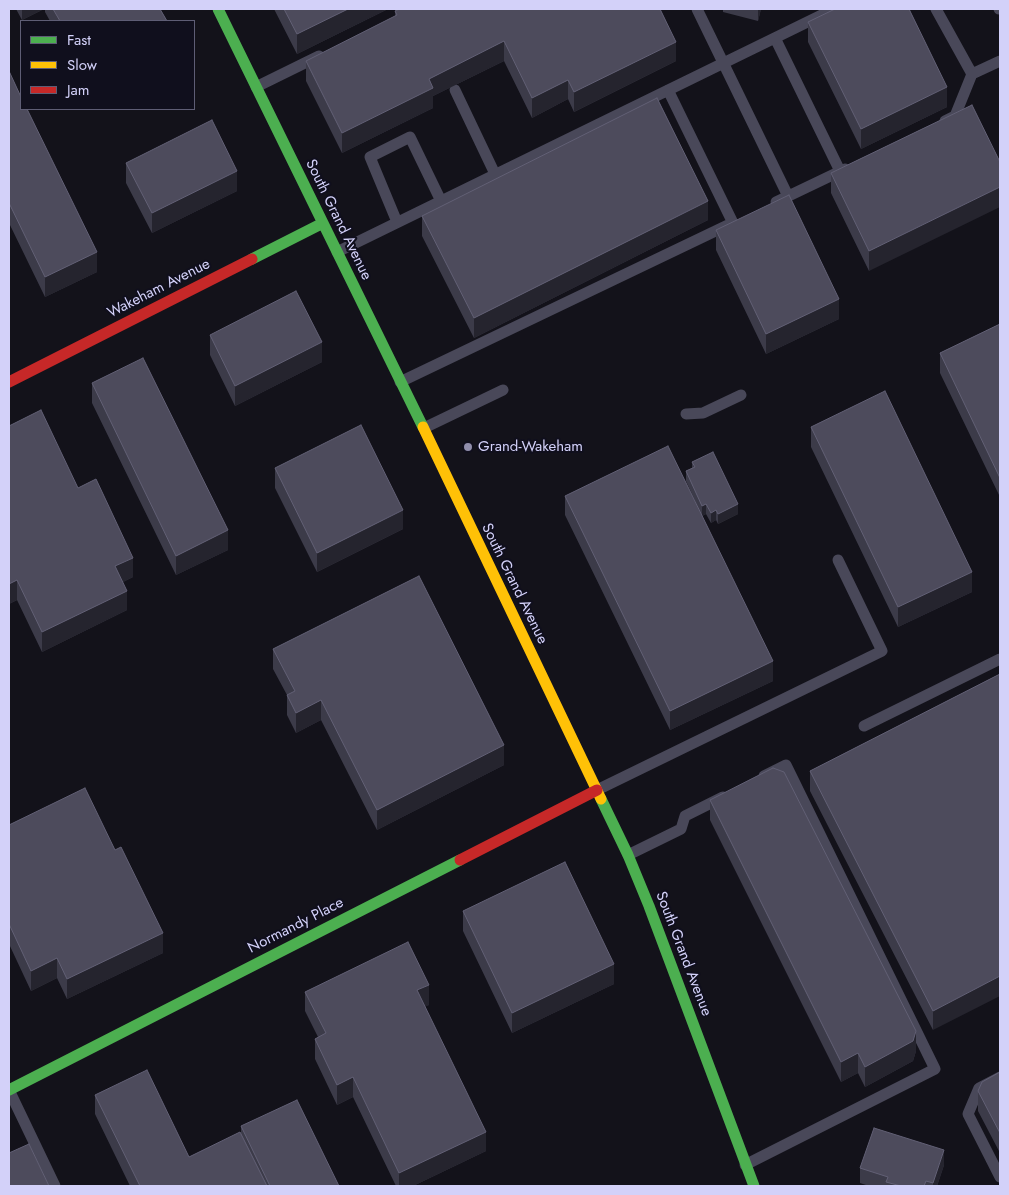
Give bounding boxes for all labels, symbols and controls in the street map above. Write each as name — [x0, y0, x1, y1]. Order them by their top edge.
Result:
legend — [20, 20, 195, 110]
text: Fast — [67, 29, 91, 51]
text: Slow — [67, 54, 97, 76]
text: Jam — [67, 79, 90, 101]
street label: South Grand Avenue — [301, 157, 375, 283]
street label: Wakeham Avenue — [105, 255, 213, 323]
place label: Grand-Wakeham — [478, 438, 583, 456]
marker: Grand-Wakeham — [462, 441, 474, 453]
street label: South Grand Avenue — [477, 521, 551, 647]
street label: South Grand Avenue — [651, 889, 715, 1019]
street label: Normandy Place — [245, 894, 347, 958]

